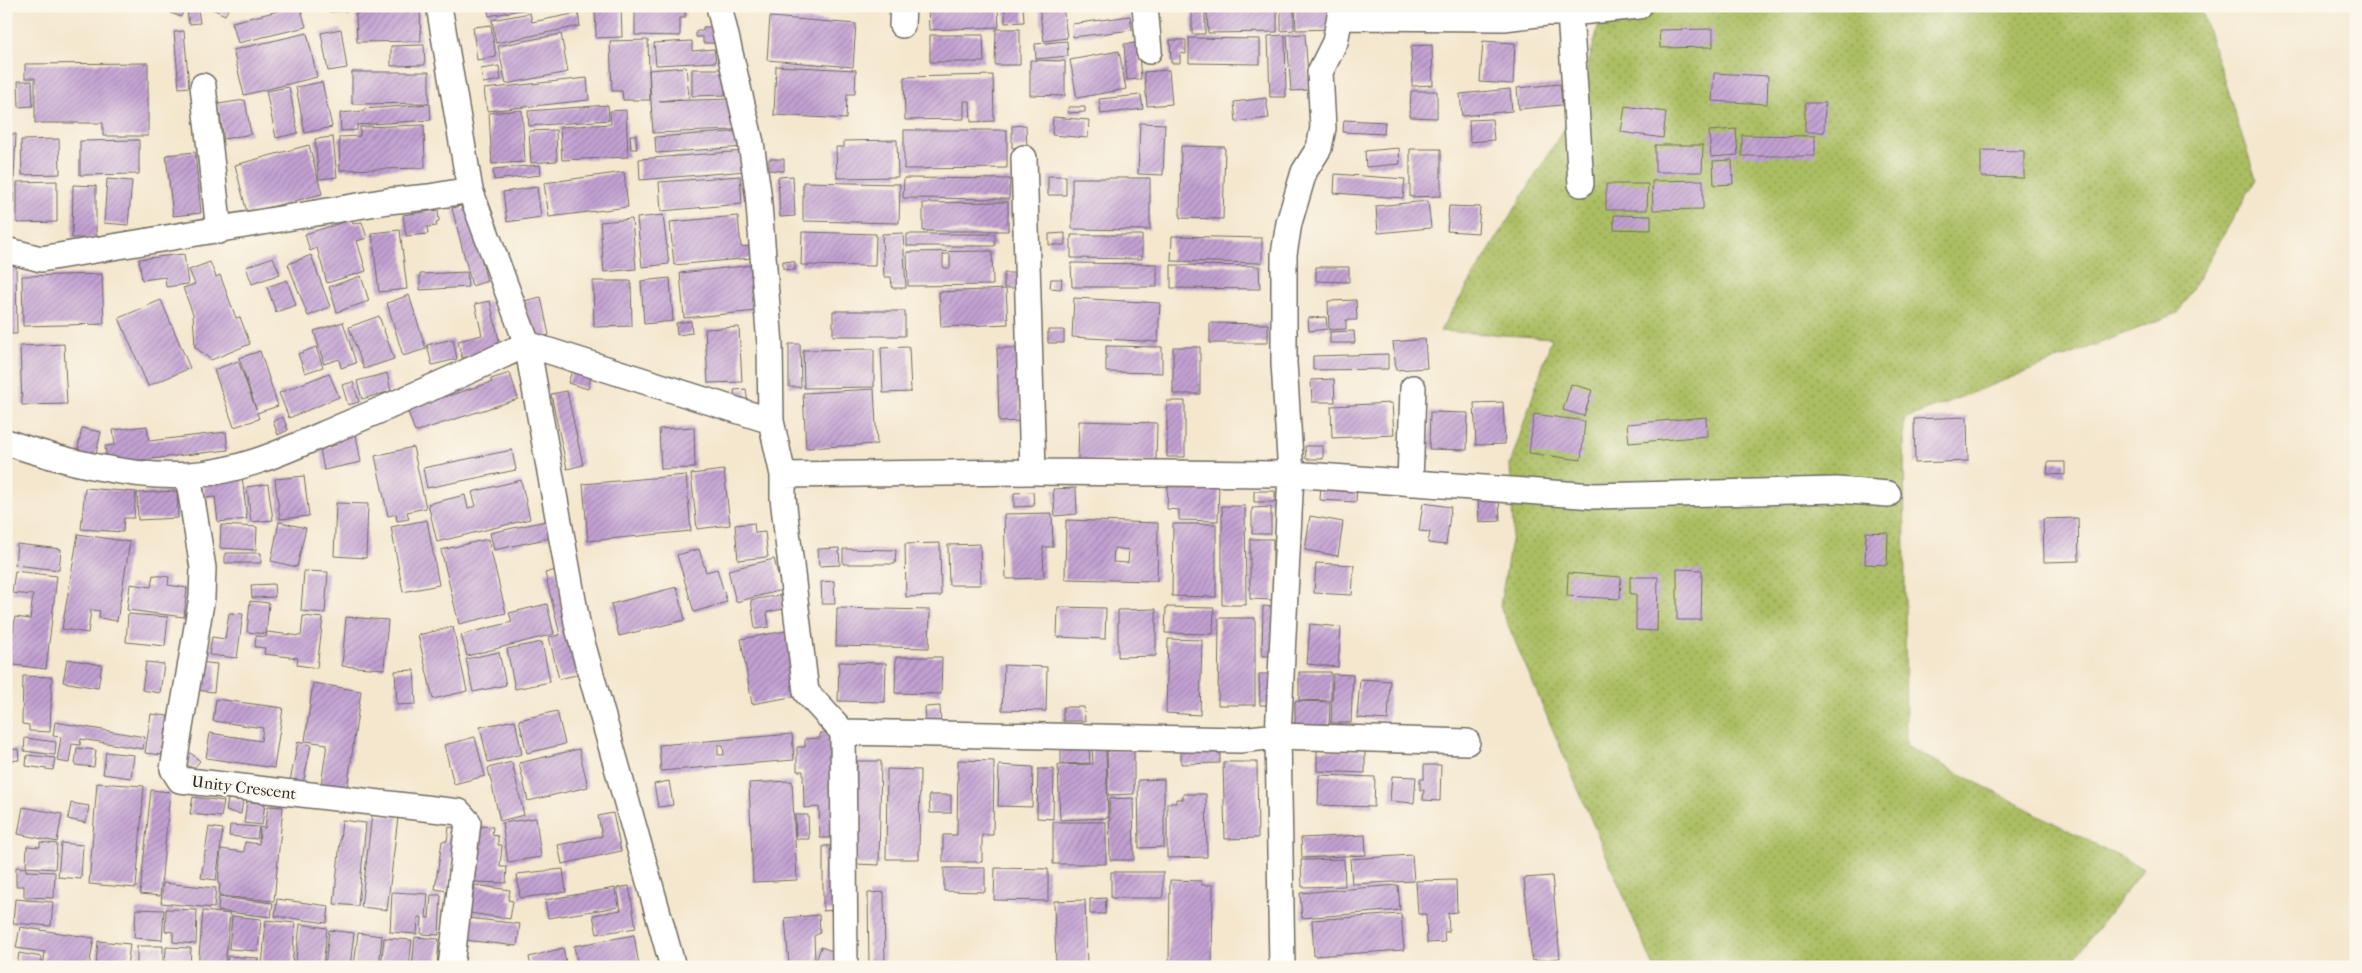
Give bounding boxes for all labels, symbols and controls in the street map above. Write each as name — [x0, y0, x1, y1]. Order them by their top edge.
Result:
street label: Unity Crescent — [191, 772, 298, 803]

